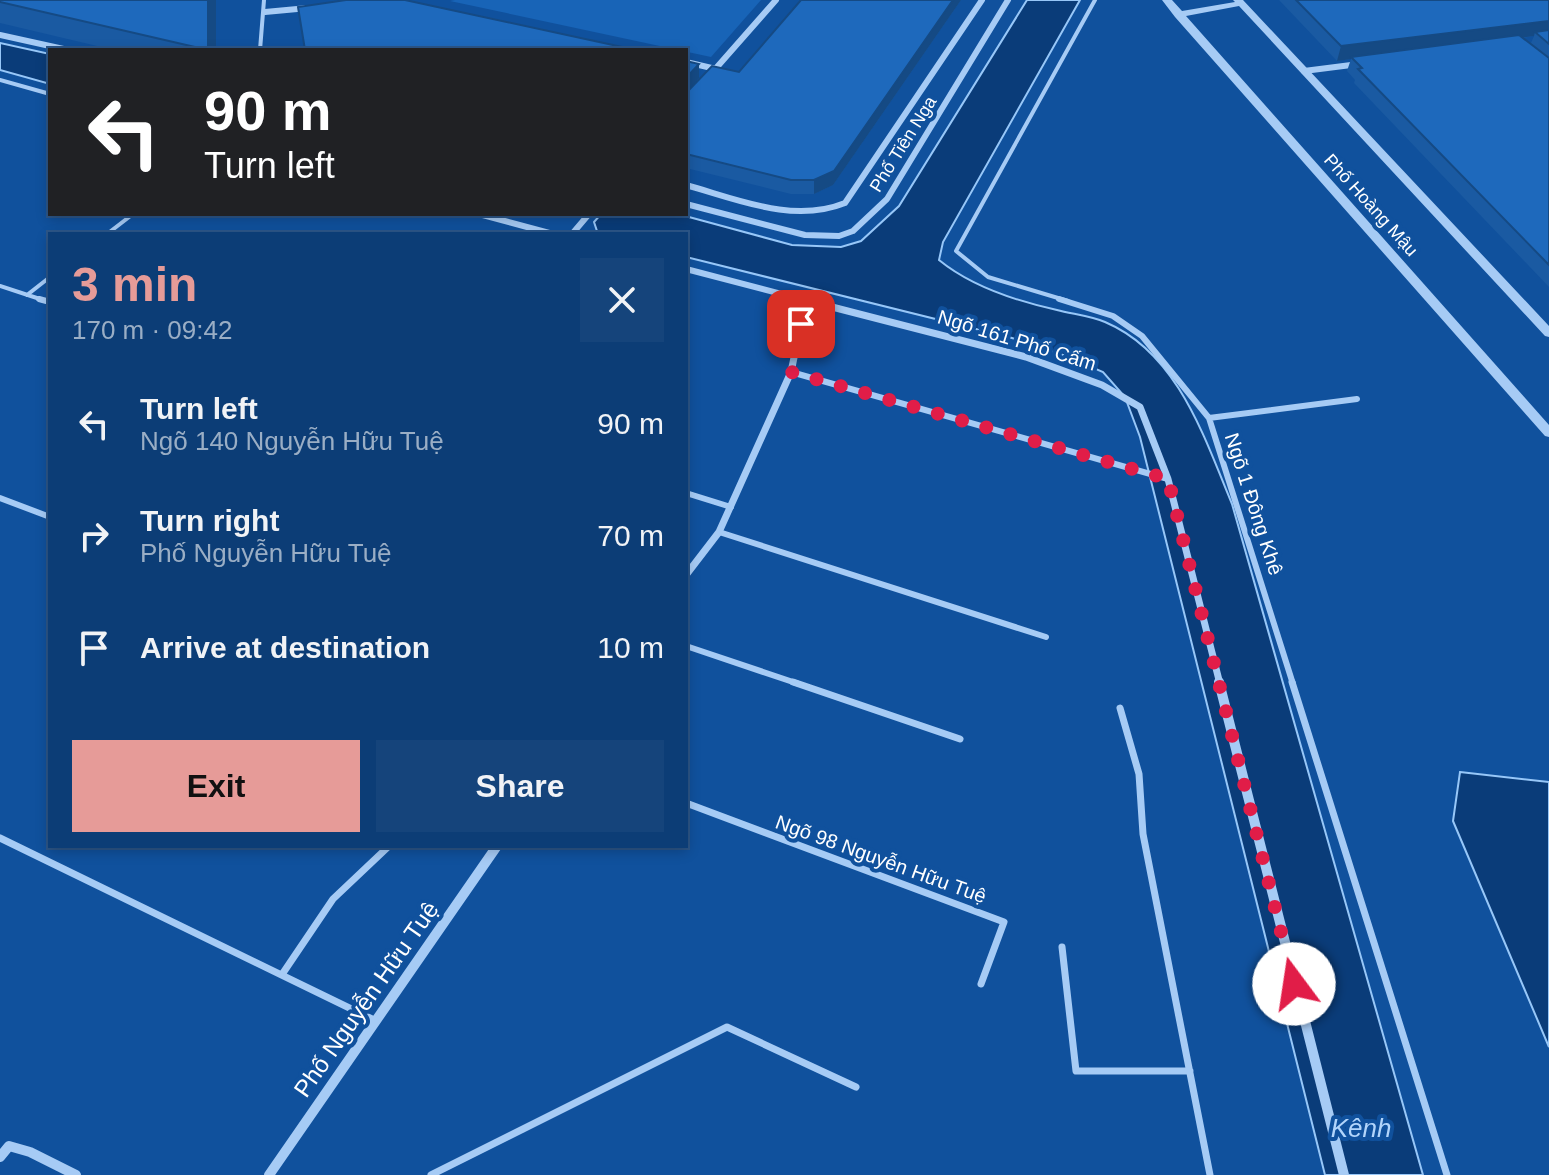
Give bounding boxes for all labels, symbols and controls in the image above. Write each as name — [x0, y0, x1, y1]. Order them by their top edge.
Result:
text: 90 m — [204, 79, 332, 142]
icon: left — [72, 80, 176, 184]
street label: Phố Tiên Nga — [866, 92, 941, 196]
text: Turn left — [204, 145, 335, 186]
street label: Phố Hoàng Mậu — [1320, 150, 1422, 260]
text: 3 min — [72, 258, 197, 311]
button: close — [580, 258, 664, 342]
pin — [767, 290, 835, 358]
icon: arrive — [779, 302, 823, 346]
street label: Ngõ 161 Phố Cấm — [935, 305, 1099, 375]
text: 170 m · 09:42 — [72, 315, 232, 345]
text: Turn left — [140, 392, 258, 425]
icon: left — [72, 402, 116, 446]
text: 90 m — [597, 407, 664, 440]
text: Ngõ 140 Nguyễn Hữu Tuệ — [140, 426, 444, 456]
street label: Ngõ 1 Đông Khê — [1221, 430, 1287, 578]
text: Turn right — [140, 504, 279, 537]
icon: right — [72, 514, 116, 558]
text: 70 m — [597, 519, 664, 552]
text: Phố Nguyễn Hữu Tuệ — [140, 538, 392, 568]
icon: arrive — [72, 626, 116, 670]
text: Arrive at destination — [140, 631, 430, 664]
text: 10 m — [597, 631, 664, 664]
button: Exit — [72, 740, 360, 832]
button: Share — [376, 740, 664, 832]
street label: Ngõ 98 Nguyễn Hữu Tuệ — [773, 811, 989, 907]
street label: Phố Nguyễn Hữu Tuệ — [288, 896, 444, 1102]
position arrow — [1252, 942, 1336, 1026]
water label: Kênh — [1331, 1113, 1391, 1143]

